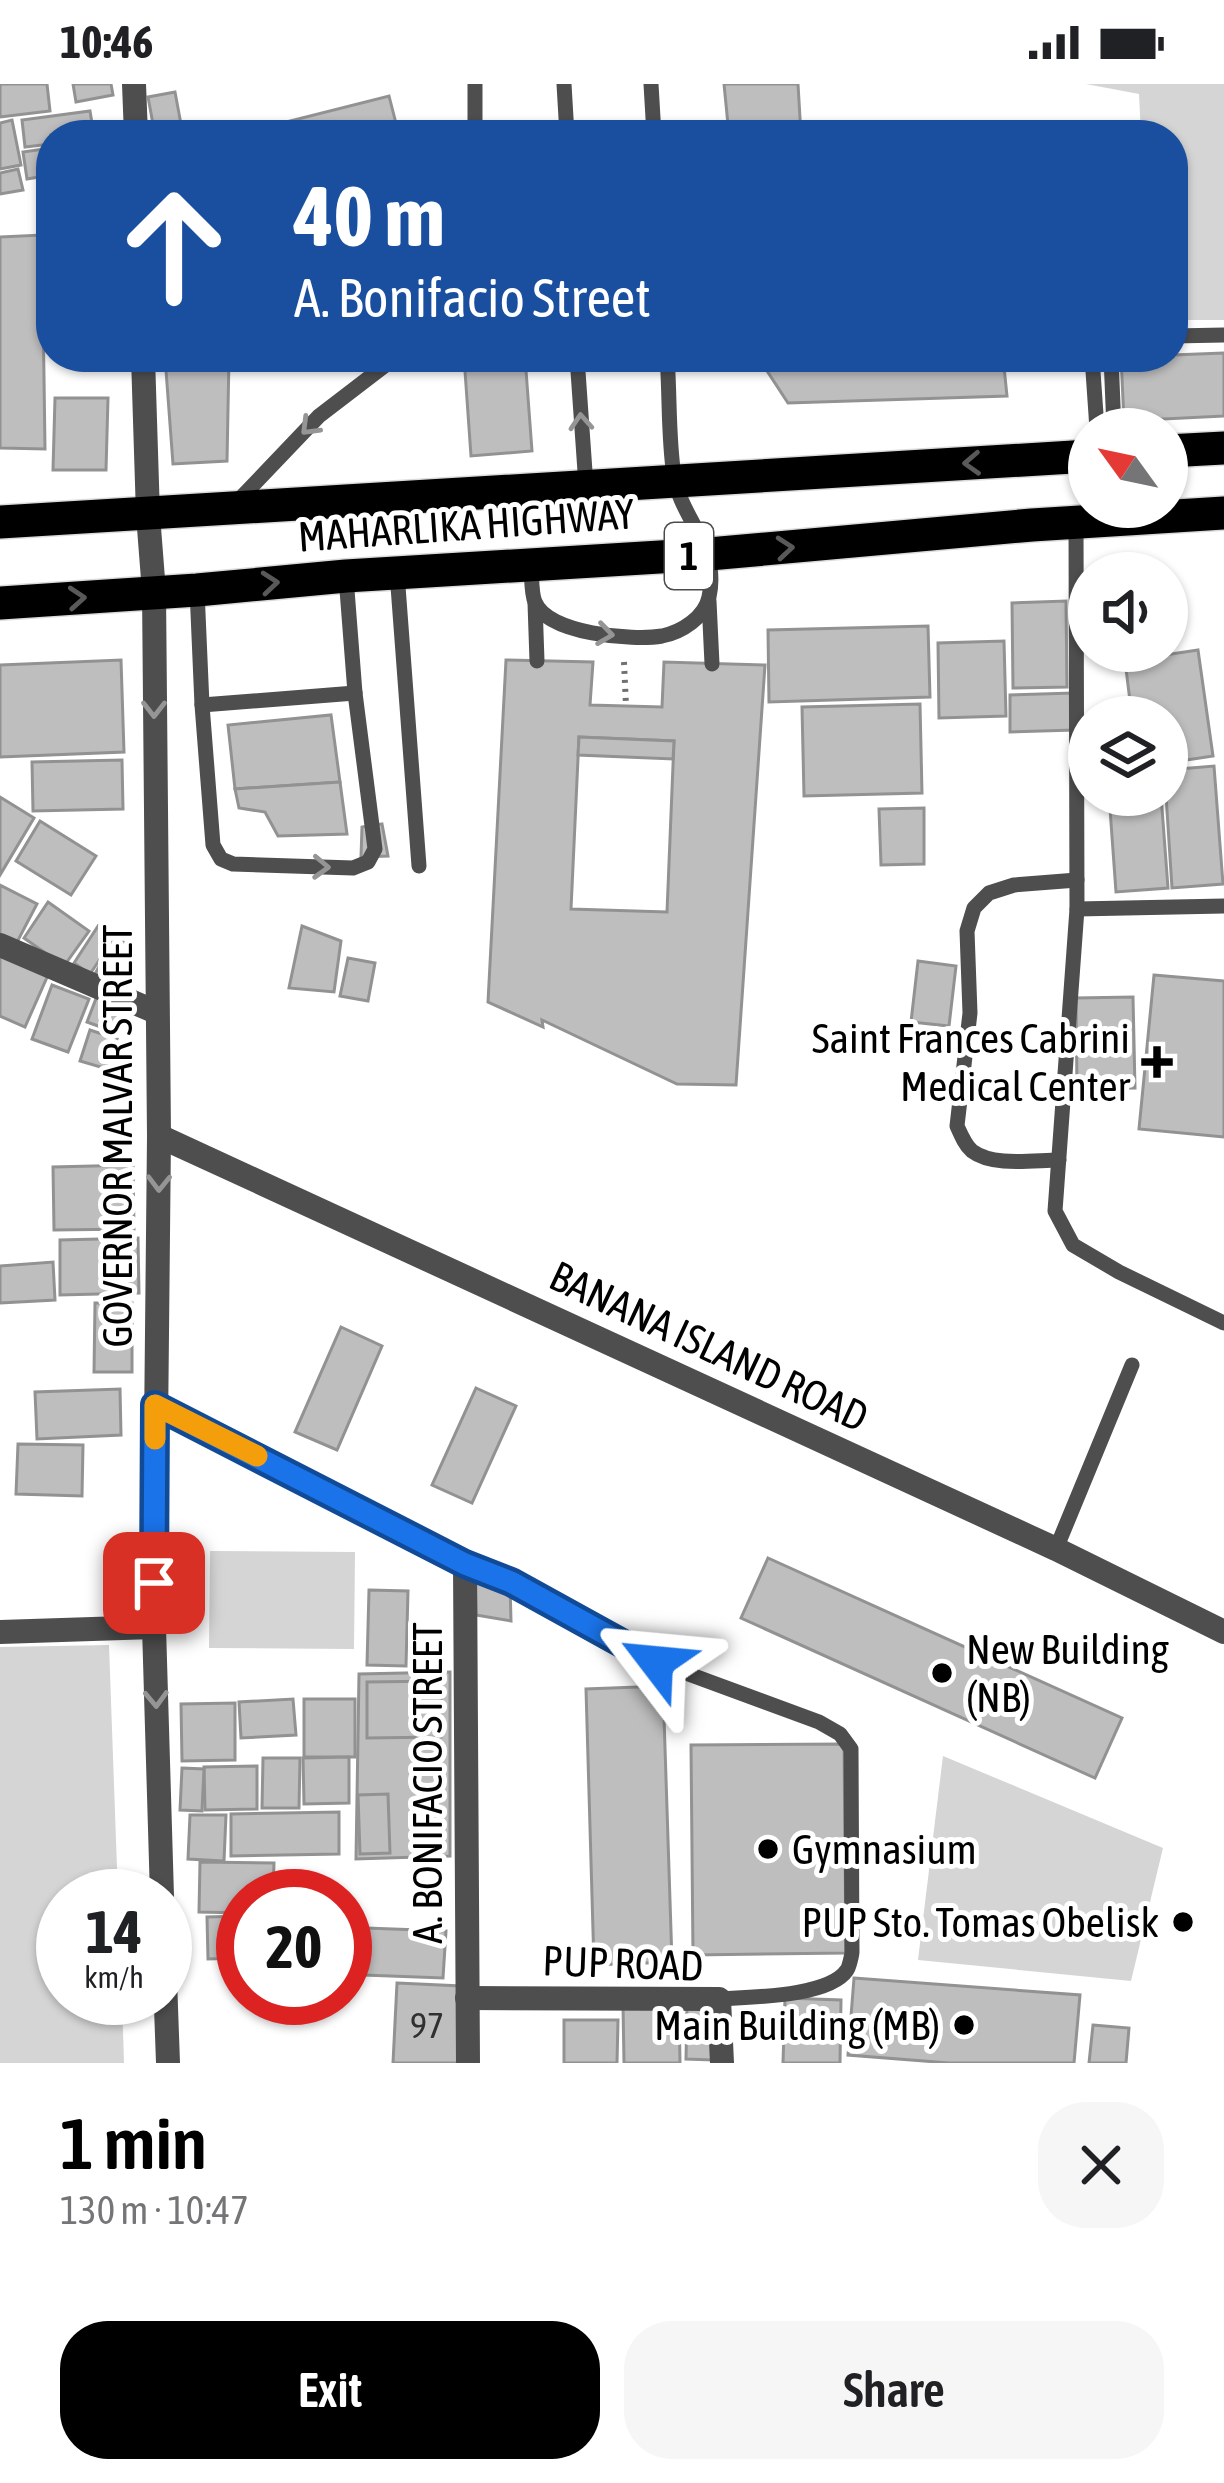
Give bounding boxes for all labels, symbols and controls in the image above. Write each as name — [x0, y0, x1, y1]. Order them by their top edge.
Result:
text: 10:46 — [60, 16, 154, 68]
icon: ahead — [96, 168, 252, 324]
text: 40 m — [294, 168, 445, 264]
text: A. Bonifacio Street — [294, 267, 651, 328]
north arrow — [1068, 408, 1188, 528]
map controls — [1068, 408, 1188, 816]
one-way arrow — [569, 412, 595, 431]
one-way arrow — [301, 413, 323, 435]
one-way arrow — [962, 449, 981, 475]
street label: MAHARLIKA HIGHWAY — [296, 489, 636, 561]
road number: 1 — [665, 523, 713, 589]
one-way arrow — [776, 535, 795, 561]
button: sound — [1068, 552, 1188, 672]
one-way arrow — [261, 571, 280, 596]
one-way arrow — [68, 585, 87, 611]
one-way arrow — [595, 620, 615, 646]
button: layers — [1068, 696, 1188, 816]
one-way arrow — [141, 701, 167, 719]
one-way arrow — [312, 854, 331, 880]
street label: GOVERNOR MALVAR STREET — [93, 925, 141, 1347]
place label: Saint Frances Cabrini Medical Center — [812, 1014, 1131, 1110]
marker: Saint Frances Cabrini Medical Center — [1141, 1046, 1173, 1078]
one-way arrow — [146, 1174, 172, 1193]
street label: BANANA ISLAND ROAD — [542, 1251, 876, 1441]
pin — [103, 1532, 205, 1634]
icon: arrive — [121, 1550, 187, 1616]
position arrow — [593, 1599, 719, 1725]
street label: A. BONIFACIO STREET — [403, 1622, 451, 1944]
place label: New Building (NB) — [966, 1625, 1169, 1721]
marker: New Building (NB) — [929, 1660, 955, 1686]
one-way arrow — [143, 1690, 169, 1709]
place label: Gymnasium — [792, 1825, 977, 1873]
marker: Gymnasium — [755, 1836, 781, 1862]
speed limit sign: 20 — [216, 1869, 372, 2025]
text: 14 — [86, 1897, 142, 1966]
place label: PUP Sto. Tomas Obelisk — [801, 1898, 1159, 1946]
marker: PUP Sto. Tomas Obelisk — [1170, 1909, 1196, 1935]
street label: PUP ROAD — [542, 1936, 704, 1990]
text: km/h — [84, 1960, 144, 1994]
place label: Main Building (MB) — [654, 2001, 940, 2049]
house number: 97 — [410, 2004, 444, 2046]
marker: Main Building (MB) — [951, 2012, 977, 2038]
text: 1 min — [60, 2102, 207, 2184]
button: close — [1038, 2102, 1164, 2228]
text: 130 m · 10:47 — [60, 2188, 249, 2232]
button: Exit — [60, 2321, 600, 2459]
button: Share — [624, 2321, 1164, 2459]

